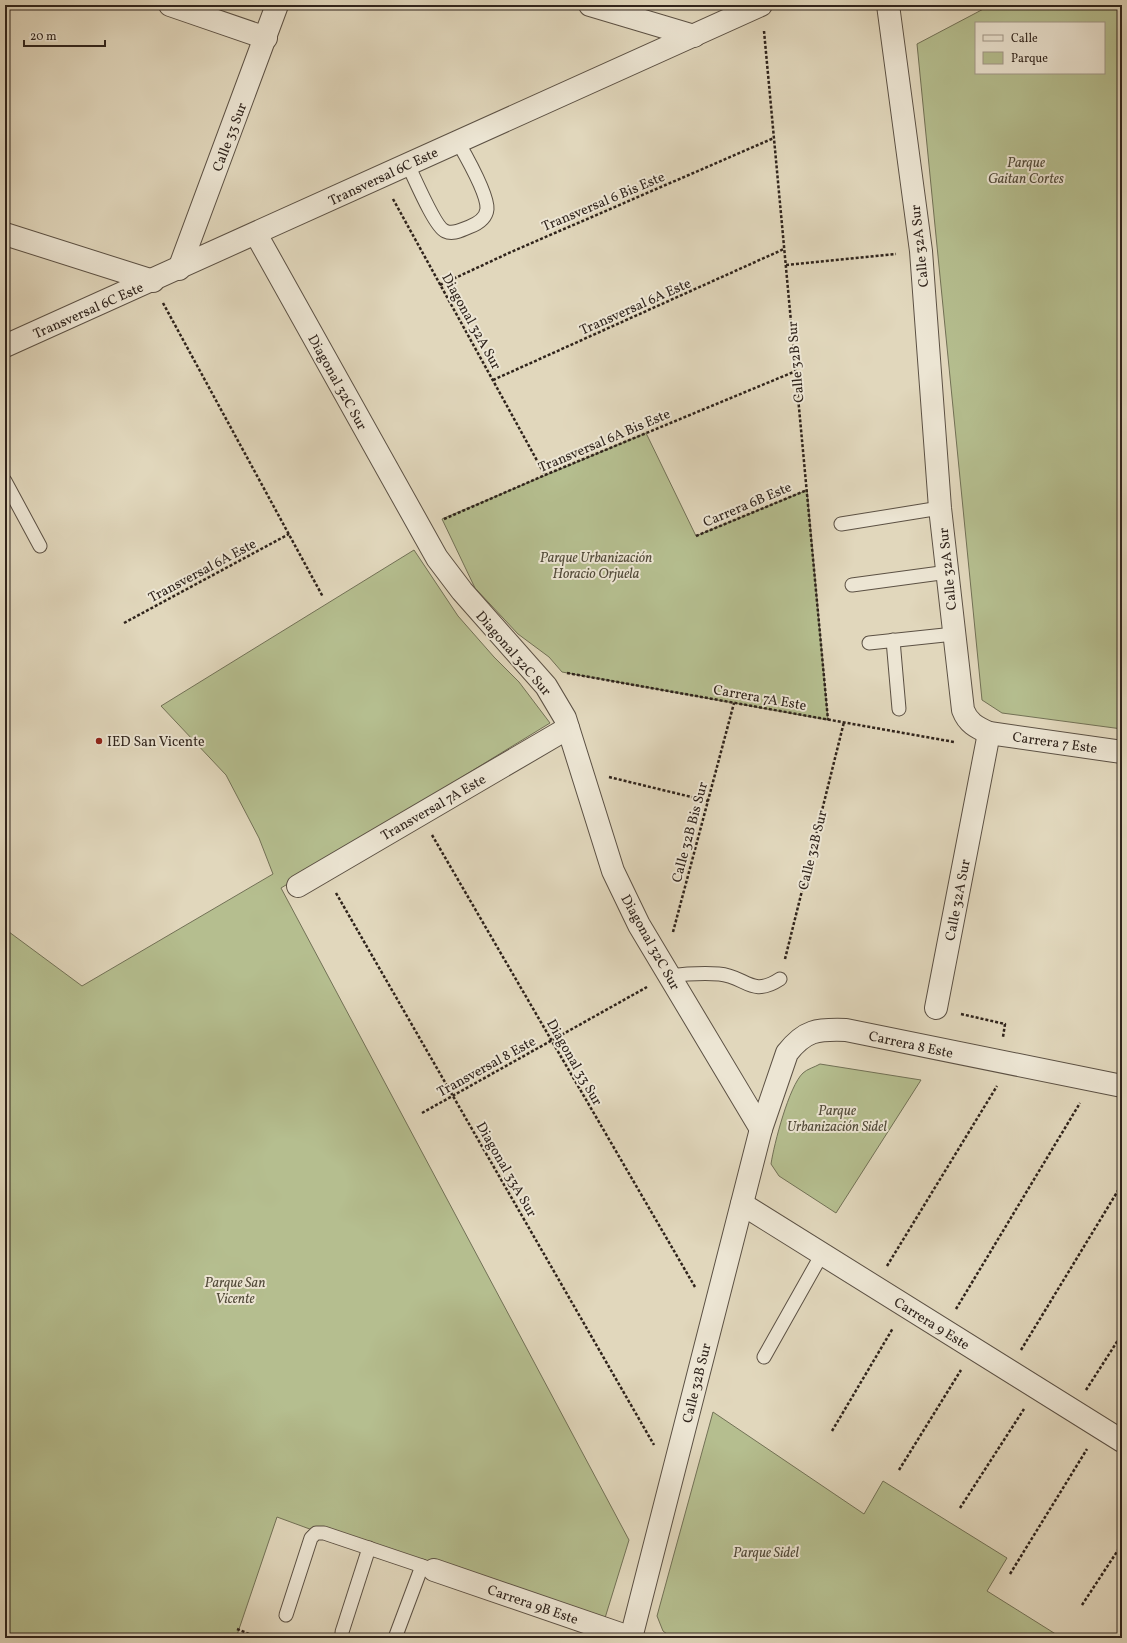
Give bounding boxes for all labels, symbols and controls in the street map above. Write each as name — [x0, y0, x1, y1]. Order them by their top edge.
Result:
scale bar — [24, 22, 105, 48]
legend — [975, 22, 1105, 74]
text: 20 m — [30, 29, 57, 45]
text: Calle — [1011, 31, 1038, 47]
text: Parque — [1011, 51, 1048, 67]
street label: Calle 33 Sur — [209, 100, 252, 175]
street label: Transversal 6C Este — [326, 143, 442, 211]
park label: Parque Gaitan Cortes — [988, 154, 1064, 189]
street label: Transversal 6 Bis Este — [539, 168, 668, 237]
street label: Calle 32A Sur — [907, 204, 934, 288]
street label: Diagonal 32A Sur — [436, 270, 505, 373]
street label: Transversal 6A Este — [577, 274, 695, 340]
street label: Transversal 6C Este — [30, 278, 147, 344]
street label: Calle 32B Sur — [783, 320, 810, 403]
street label: Diagonal 32C Sur — [303, 332, 371, 434]
street label: Transversal 6A Bis Este — [536, 405, 674, 478]
street label: Carrera 6B Este — [700, 478, 795, 533]
street label: Calle 32A Sur — [935, 527, 962, 611]
street label: Transversal 6A Este — [145, 535, 260, 608]
park label: Parque Urbanización Horacio Orjuela — [540, 549, 652, 584]
street label: Diagonal 32C Sur — [471, 608, 555, 700]
street label: Carrera 7A Este — [712, 681, 808, 716]
street label: Carrera 7 Este — [1011, 728, 1099, 759]
place label: IED San Vicente — [107, 733, 205, 752]
marker: IED San Vicente — [94, 736, 104, 746]
street label: Transversal 7A Este — [378, 770, 490, 846]
street label: Calle 32B Bis Sur — [668, 780, 713, 885]
street label: Calle 32B Sur — [794, 808, 833, 892]
street label: Calle 32A Sur — [941, 858, 976, 943]
street label: Diagonal 32C Sur — [616, 892, 684, 994]
street label: Diagonal 33 Sur — [541, 1016, 606, 1110]
street label: Carrera 8 Este — [867, 1027, 955, 1064]
street label: Transversal 8 Este — [434, 1032, 540, 1102]
park label: Parque Urbanización Sidel — [787, 1102, 887, 1137]
street label: Diagonal 33A Sur — [471, 1119, 541, 1221]
park label: Parque San Vicente — [205, 1274, 265, 1309]
street label: Carrera 9 Este — [890, 1293, 973, 1355]
street label: Calle 32B Sur — [678, 1341, 717, 1425]
park label: Parque Sidel — [733, 1544, 799, 1563]
street label: Carrera 9B Este — [485, 1581, 581, 1630]

